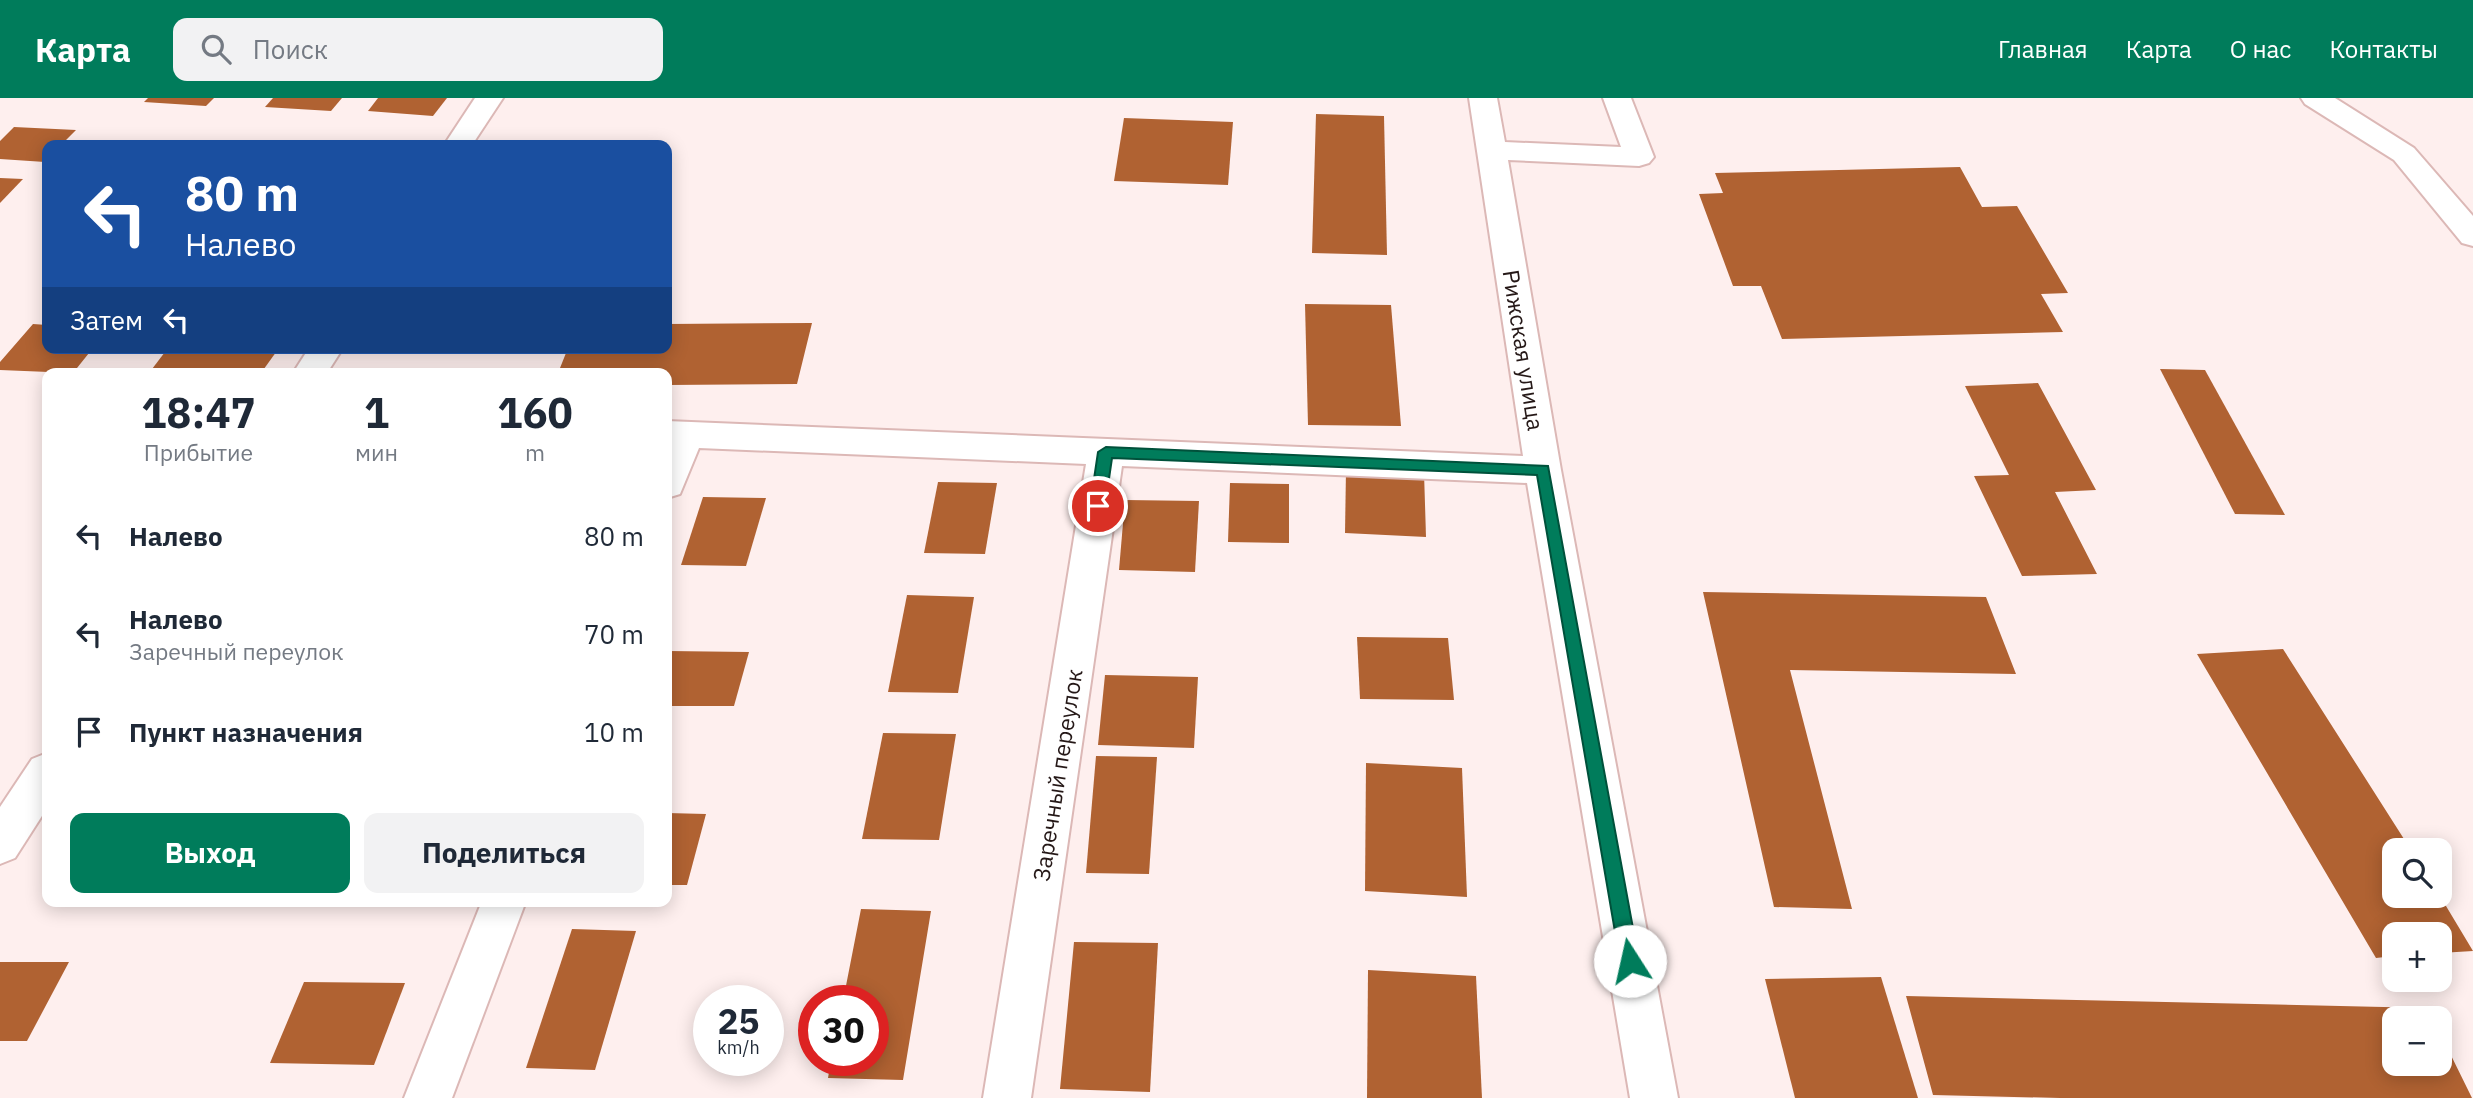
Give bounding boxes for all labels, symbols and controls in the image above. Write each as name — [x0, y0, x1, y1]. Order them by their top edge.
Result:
search box — [173, 18, 663, 81]
text: Карта — [35, 28, 131, 71]
icon: search — [197, 30, 235, 68]
text: Поиск — [253, 32, 328, 66]
text: Главная — [1998, 33, 2088, 65]
text: Карта — [2126, 33, 2192, 65]
text: О нас — [2230, 33, 2291, 65]
text: Контакты — [2329, 33, 2438, 65]
text: 80 m — [185, 161, 299, 224]
icon: left — [70, 168, 161, 259]
text: Налево — [185, 223, 296, 265]
street label: Рижская улица — [1496, 267, 1552, 433]
icon: left — [157, 301, 195, 339]
text: Затем — [70, 303, 143, 337]
text: 18:47 — [141, 385, 256, 440]
text: 1 — [364, 385, 389, 440]
text: 160 — [497, 385, 573, 440]
text: Прибытие — [144, 437, 253, 467]
text: мин — [355, 437, 398, 467]
text: m — [525, 437, 545, 467]
pin — [1068, 476, 1128, 536]
icon: arrive — [1079, 487, 1117, 525]
icon: left — [70, 517, 108, 555]
text: Налево — [129, 519, 223, 553]
text: 80 m — [584, 519, 644, 553]
text: Налево — [129, 602, 223, 636]
icon: left — [70, 615, 108, 653]
text: 70 m — [584, 617, 644, 651]
text: Заречный переулок — [129, 636, 344, 666]
street label: Заречный переулок — [1025, 667, 1089, 883]
icon: arrive — [70, 713, 108, 751]
text: Пункт назначения — [129, 715, 363, 749]
text: 10 m — [584, 715, 644, 749]
button: Выход — [70, 813, 350, 893]
button: Поделиться — [364, 813, 644, 893]
map controls — [2382, 838, 2452, 1076]
button: search — [2382, 838, 2452, 908]
button: + — [2382, 922, 2452, 992]
position arrow — [1593, 924, 1667, 998]
speed limit sign: 30 — [798, 985, 889, 1076]
text: 25 — [717, 998, 760, 1044]
button: − — [2382, 1006, 2452, 1076]
text: km/h — [717, 1036, 760, 1059]

